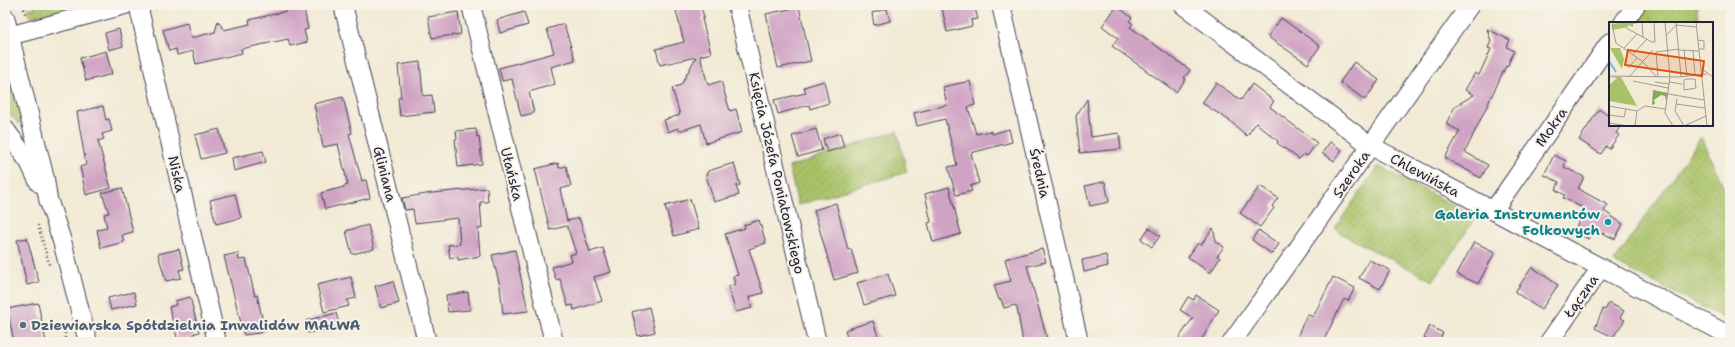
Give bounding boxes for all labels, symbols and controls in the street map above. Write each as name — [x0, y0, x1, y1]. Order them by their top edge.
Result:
inset map — [1609, 22, 1713, 126]
street label: Księcia Józefa Poniatowskiego — [745, 70, 809, 276]
street label: Mokra — [1531, 104, 1571, 150]
street label: Gliniana — [369, 144, 401, 204]
street label: Ułańska — [497, 145, 527, 203]
street label: Średnia — [1026, 146, 1055, 200]
street label: Szeroka — [1328, 147, 1374, 201]
street label: Chlewińska — [1387, 149, 1463, 201]
street label: Niska — [164, 154, 190, 195]
place label: Galeria Instrumentów Folkowych — [1434, 205, 1600, 239]
marker: Galeria Instrumentów Folkowych — [1603, 217, 1613, 227]
street label: Łączna — [1559, 271, 1602, 322]
place label: Dziewiarska Spółdzielnia Inwalidów MALWA — [31, 316, 361, 334]
marker: Dziewiarska Spółdzielnia Inwalidów MALWA — [18, 320, 28, 330]

